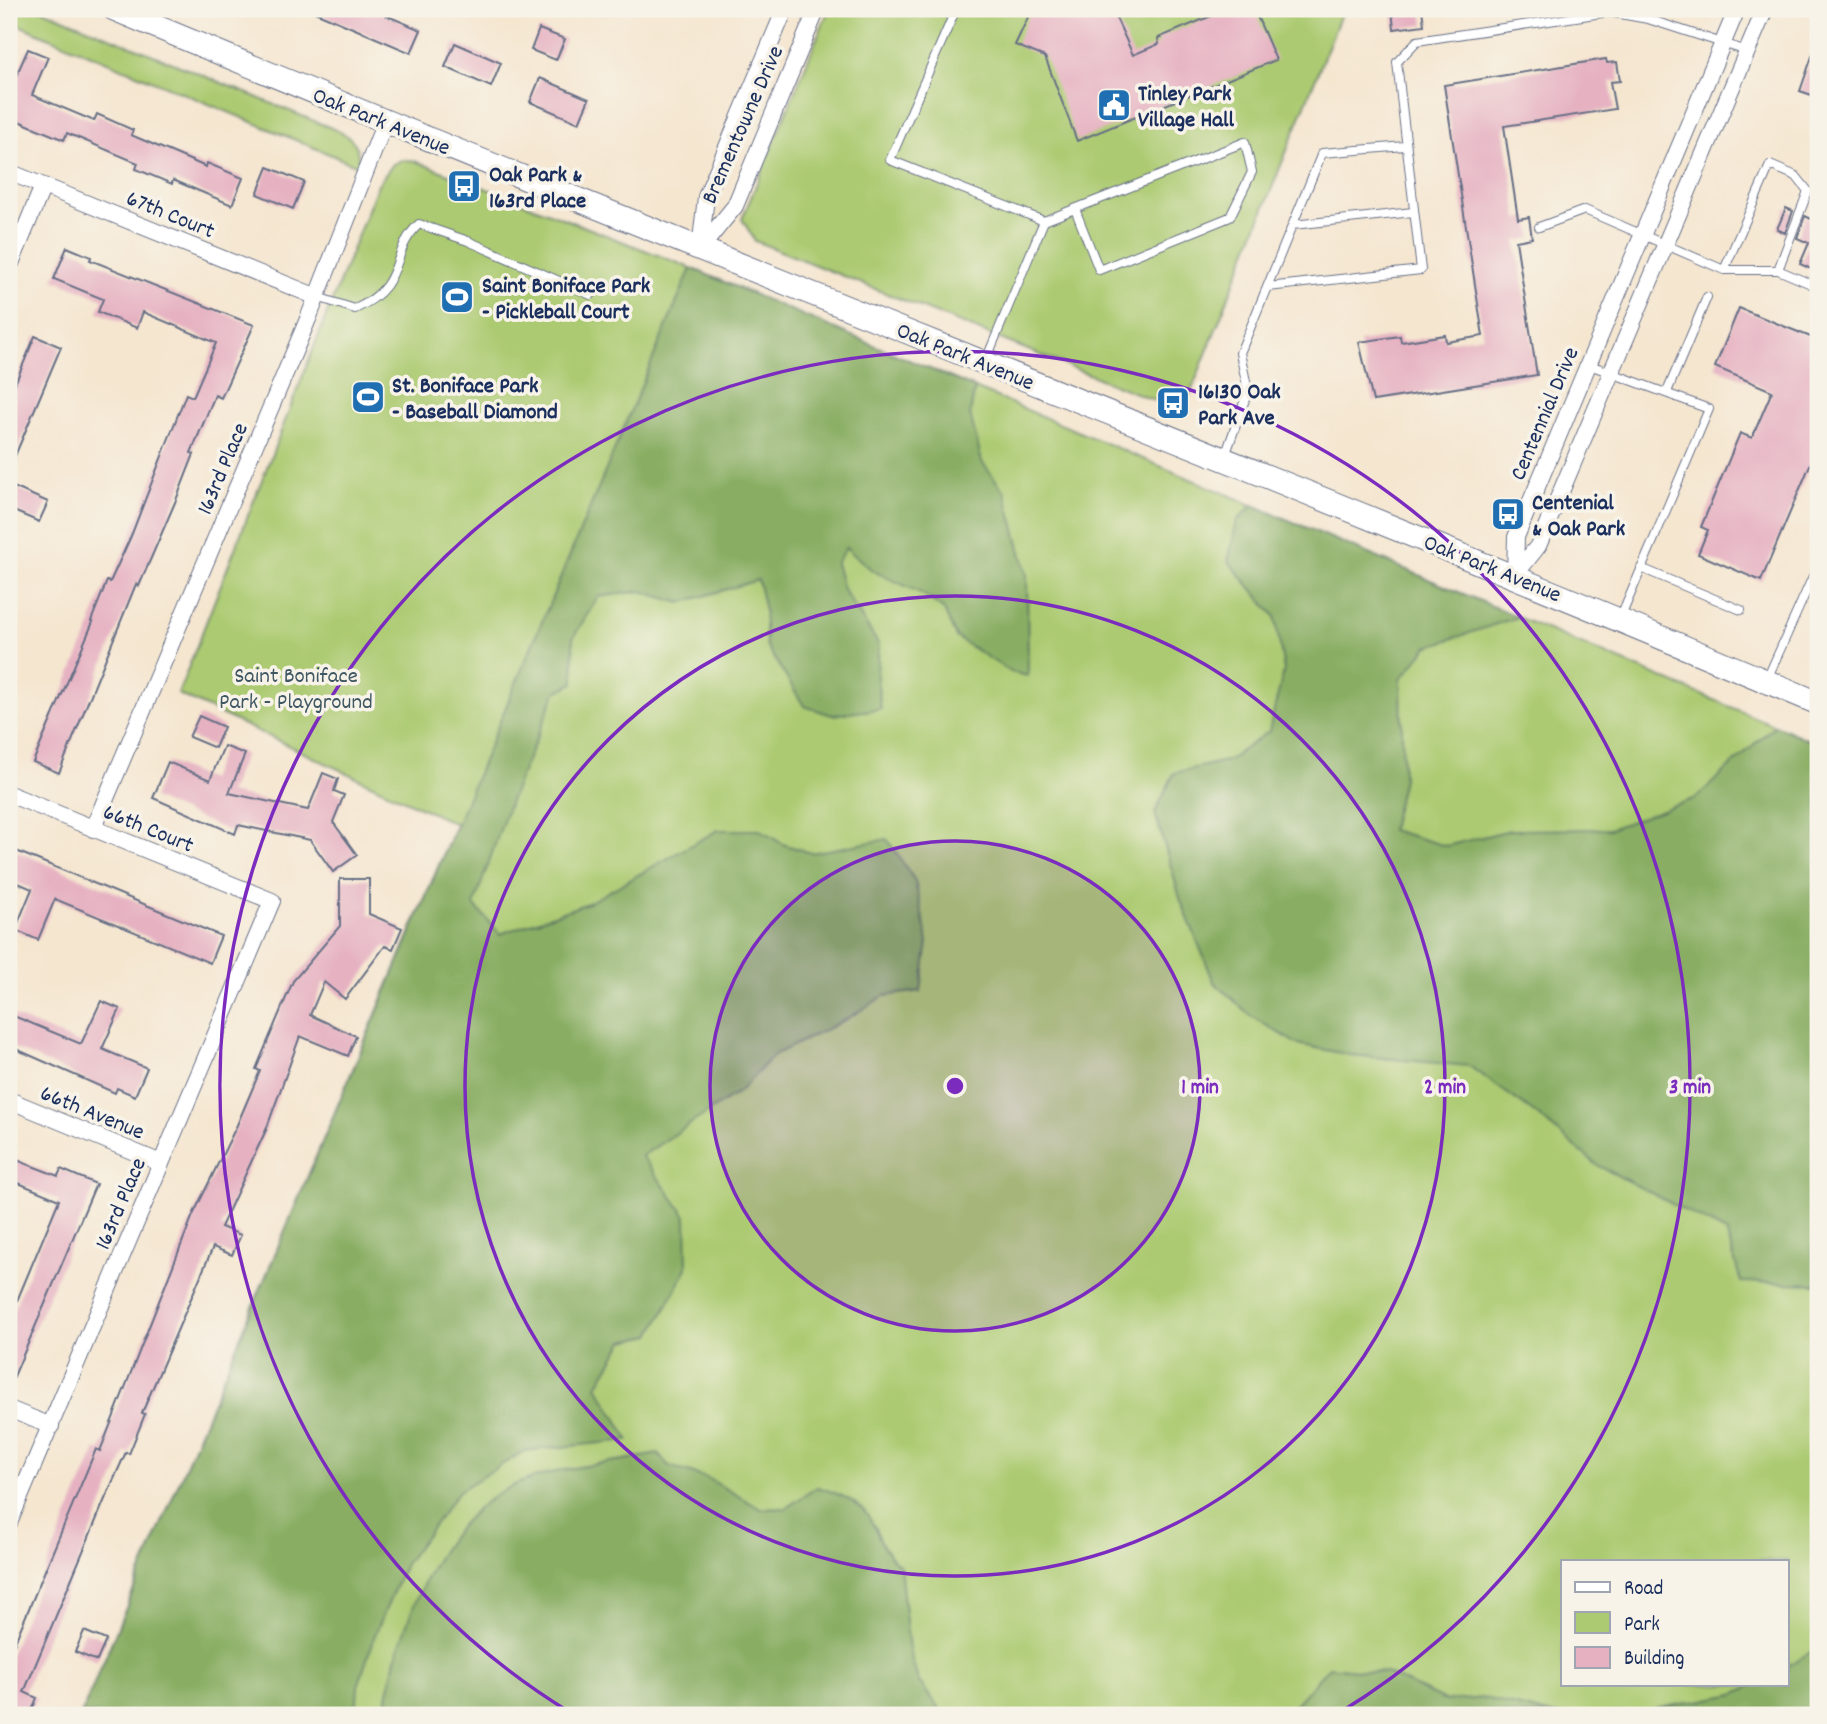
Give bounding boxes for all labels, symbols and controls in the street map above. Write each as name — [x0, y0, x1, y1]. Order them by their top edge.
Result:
street label: Brementowne Drive — [695, 41, 794, 210]
place label: Tinley Park Village Hall — [1138, 79, 1235, 138]
street label: Oak Park Avenue — [307, 81, 455, 166]
public building icon: Tinley Park Village Hall — [1095, 86, 1133, 124]
place label: Oak Park & 163rd Place — [489, 160, 586, 219]
bus stop icon: Oak Park & 163rd Place — [445, 167, 483, 205]
street label: 67th Court — [120, 184, 219, 249]
place label: Saint Boniface Park - Pickleball Court — [482, 271, 651, 330]
sports icon: Saint Boniface Park - Pickleball Court — [438, 278, 476, 316]
street label: Oak Park Avenue — [891, 316, 1039, 401]
street label: Centennial Drive — [1503, 343, 1589, 486]
place label: St. Boniface Park - Baseball Diamond — [392, 371, 558, 430]
place label: 16130 Oak Park Ave — [1198, 377, 1281, 436]
sports icon: St. Boniface Park - Baseball Diamond — [349, 378, 387, 416]
bus stop icon: 16130 Oak Park Ave — [1154, 384, 1192, 422]
street label: 163rd Place — [190, 418, 258, 521]
place label: Centenial & Oak Park — [1532, 488, 1626, 547]
bus stop icon: Centenial & Oak Park — [1489, 495, 1527, 533]
street label: Oak Park Avenue — [1418, 528, 1566, 613]
park label: Saint Boniface Park - Playground — [219, 661, 373, 720]
street label: 66th Court — [97, 797, 198, 863]
centre of rings — [943, 1074, 967, 1098]
text: 1 min — [1181, 1074, 1219, 1104]
text: 2 min — [1424, 1074, 1466, 1104]
text: 3 min — [1669, 1074, 1711, 1104]
street label: 66th Avenue — [35, 1078, 149, 1150]
street label: 163rd Place — [88, 1153, 156, 1256]
legend — [1561, 1560, 1788, 1686]
text: Road — [1624, 1575, 1663, 1605]
text: Park — [1624, 1611, 1660, 1641]
text: Building — [1624, 1645, 1684, 1675]

